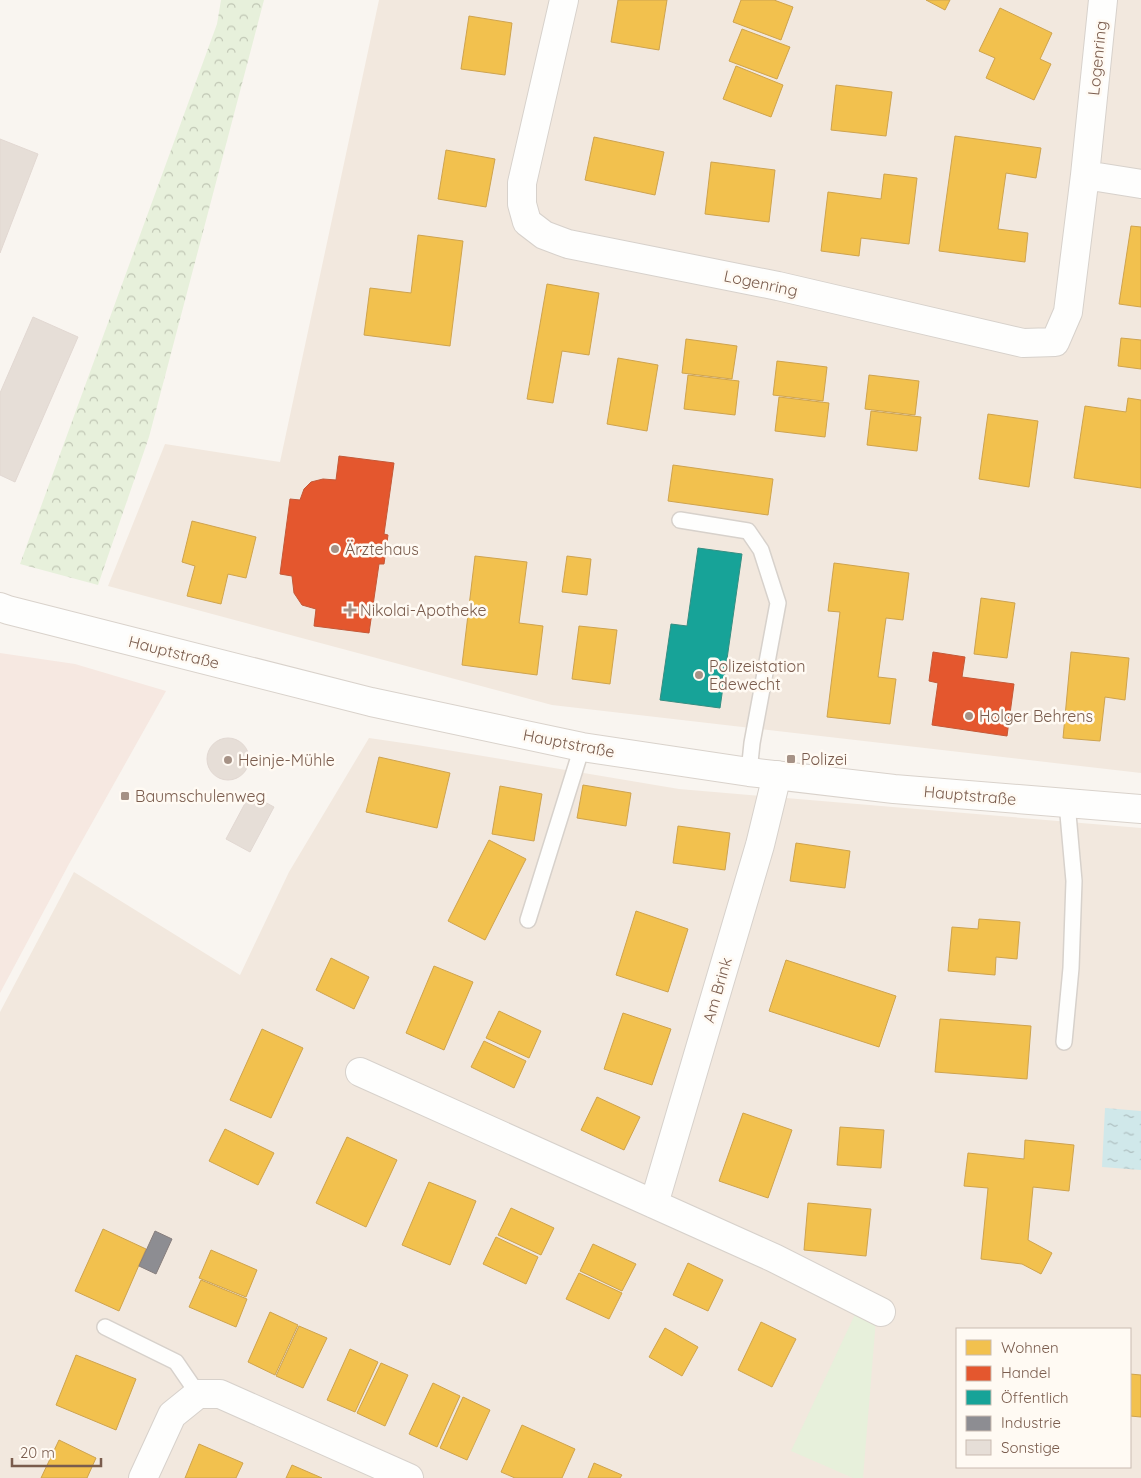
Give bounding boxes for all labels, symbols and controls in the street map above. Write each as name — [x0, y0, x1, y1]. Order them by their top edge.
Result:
street label: Logenring — [1083, 20, 1111, 96]
street label: Logenring — [722, 265, 800, 301]
place label: Ärztehaus — [345, 539, 419, 559]
marker: Ärztehaus — [329, 543, 341, 555]
place label: Nikolai-Apotheke — [360, 600, 487, 620]
marker: Nikolai-Apotheke — [344, 604, 356, 616]
street label: Hauptstraße — [126, 631, 222, 673]
place label: Polizeistation Edewecht — [709, 656, 806, 694]
marker: Polizeistation Edewecht — [693, 669, 705, 681]
place label: Holger Behrens — [979, 706, 1093, 726]
marker: Holger Behrens — [963, 710, 975, 722]
street label: Hauptstraße — [521, 724, 617, 762]
place label: Polizei — [801, 749, 847, 769]
place label: Heinje-Mühle — [238, 750, 335, 770]
marker: Polizei — [785, 753, 797, 765]
marker: Heinje-Mühle — [222, 754, 234, 766]
street label: Hauptstraße — [923, 781, 1017, 809]
place label: Baumschulenweg — [135, 786, 265, 806]
marker: Baumschulenweg — [119, 790, 131, 802]
street label: Am Brink — [698, 955, 736, 1025]
legend — [956, 1328, 1131, 1468]
text: Wohnen — [1001, 1338, 1059, 1357]
text: Handel — [1001, 1363, 1051, 1382]
text: Öffentlich — [1001, 1388, 1068, 1407]
text: Industrie — [1001, 1413, 1061, 1432]
scale bar — [12, 1436, 101, 1468]
text: Sonstige — [1001, 1438, 1060, 1457]
text: 20 m — [20, 1443, 55, 1462]

